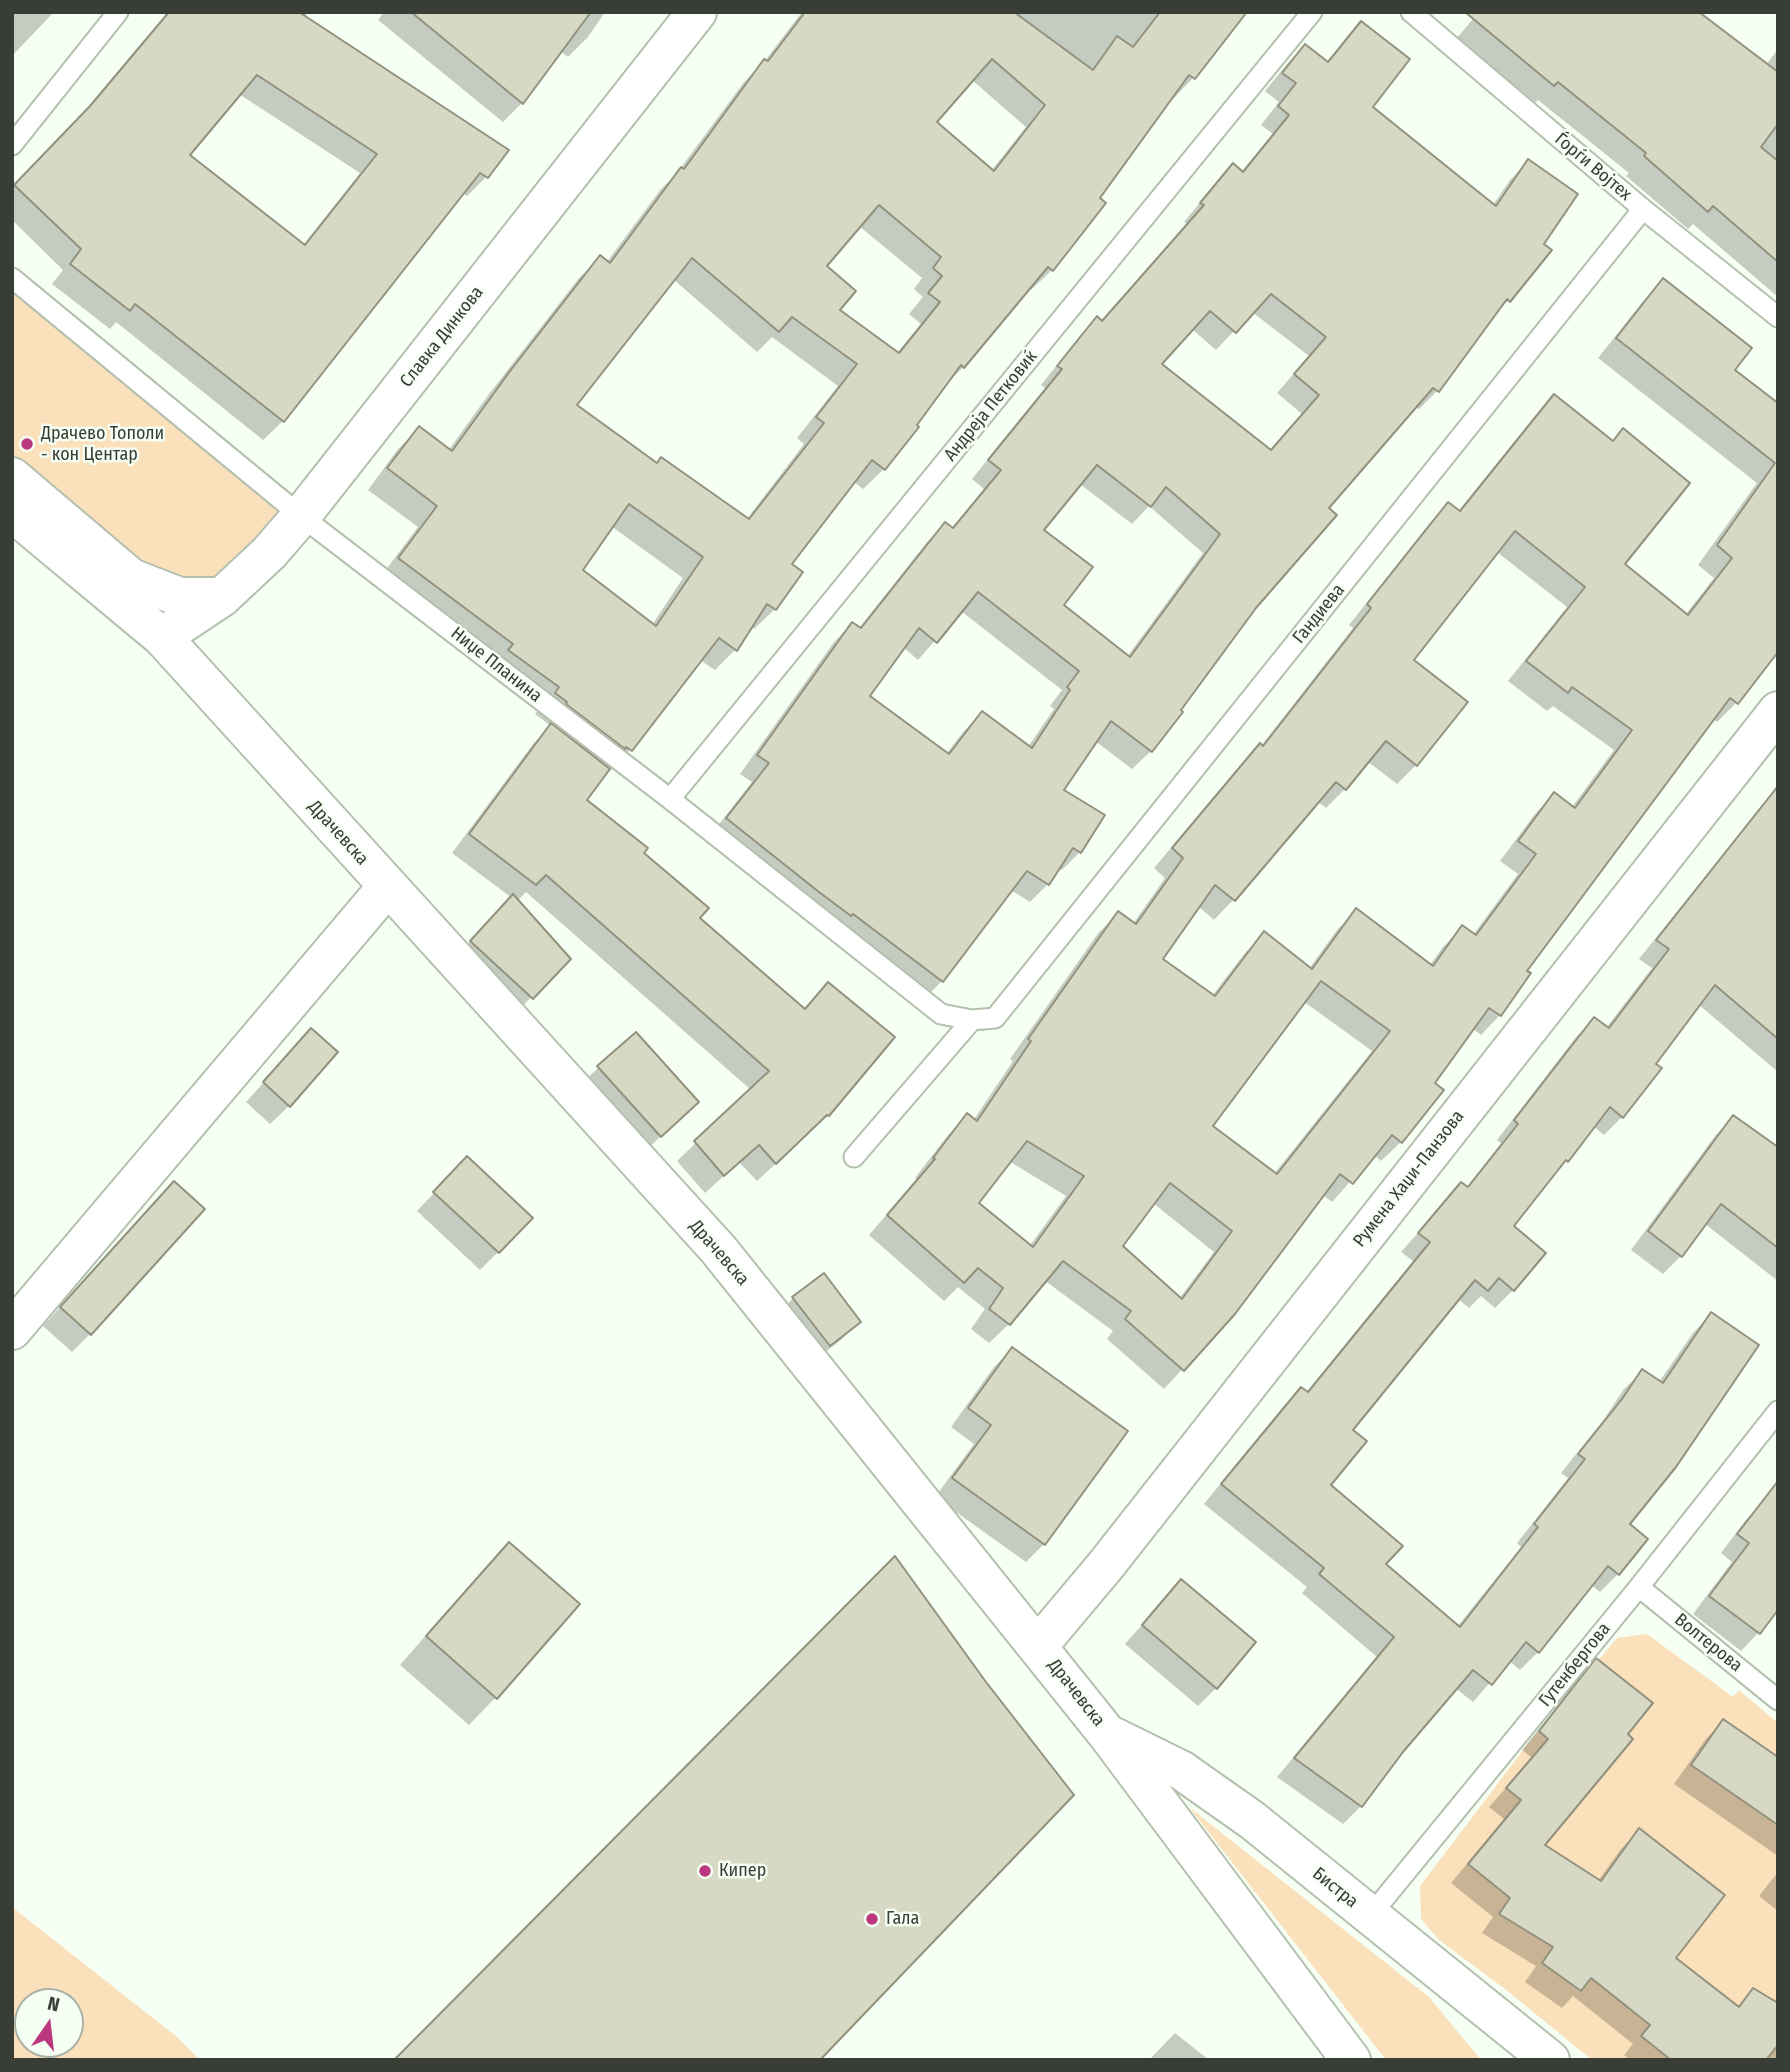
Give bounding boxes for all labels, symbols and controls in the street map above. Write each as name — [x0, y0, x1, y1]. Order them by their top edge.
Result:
street label: Ѓорѓи Војтех — [1550, 129, 1636, 205]
street label: Славка Динкова — [396, 282, 488, 392]
street label: Андреја Петковиќ — [940, 346, 1042, 466]
place label: Драчево Тополи - кон Центар — [41, 423, 164, 466]
marker: Драчево Тополи - кон Центар — [19, 436, 35, 452]
street label: Гандиева — [1289, 580, 1349, 648]
street label: Ниџе Планина — [446, 623, 546, 707]
street label: Драчевска — [303, 796, 373, 870]
street label: Румена Хаџи-Панзова — [1349, 1106, 1469, 1252]
street label: Драчевска — [685, 1216, 753, 1290]
street label: Волтерова — [1670, 1609, 1746, 1677]
street label: Гутенбергова — [1535, 1619, 1615, 1711]
street label: Драчевска — [1043, 1655, 1109, 1731]
place label: Кипер — [719, 1860, 766, 1882]
marker: Кипер — [697, 1863, 713, 1879]
street label: Бистра — [1308, 1863, 1362, 1913]
place label: Гала — [886, 1908, 919, 1930]
marker: Гала — [864, 1911, 880, 1927]
north arrow — [14, 1988, 84, 2058]
text: N — [45, 1992, 62, 2017]

